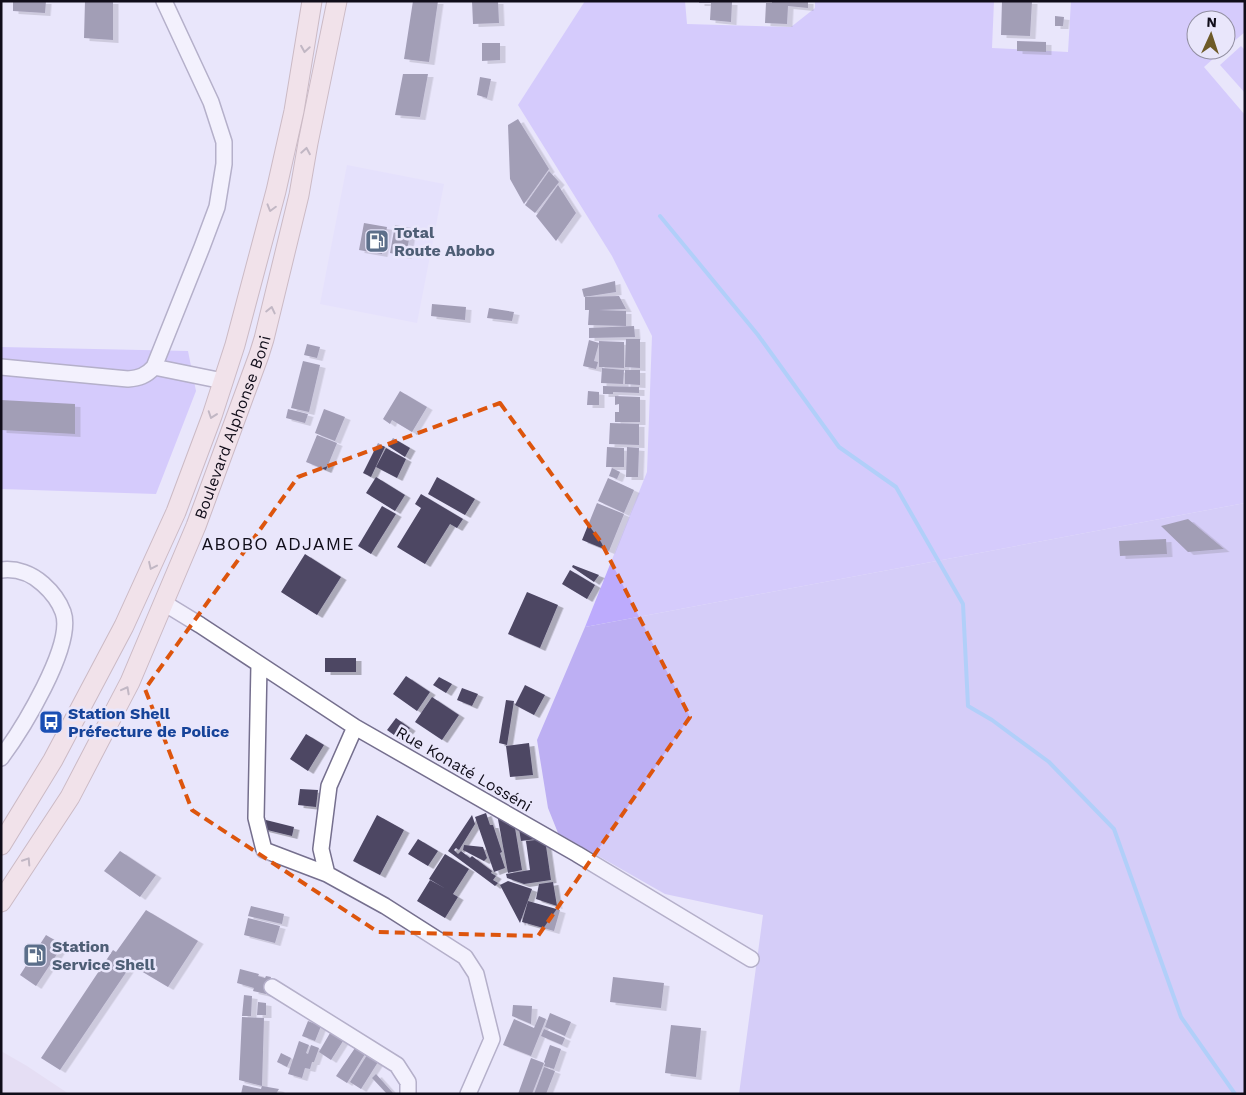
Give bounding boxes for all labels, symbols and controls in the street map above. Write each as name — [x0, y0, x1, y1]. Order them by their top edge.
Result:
north arrow — [1186, 10, 1236, 60]
text: N — [1206, 14, 1217, 30]
one-way arrow — [301, 45, 311, 54]
one-way arrow — [301, 147, 311, 156]
one-way arrow — [267, 204, 277, 212]
place label: Total Route Abobo — [394, 223, 495, 260]
fuel station icon: Total Route Abobo — [364, 228, 390, 254]
one-way arrow — [265, 305, 276, 314]
street label: Boulevard Alphonse Boni — [190, 333, 274, 522]
one-way arrow — [208, 410, 218, 419]
district label: ABOBO ADJAME — [201, 533, 355, 554]
one-way arrow — [147, 561, 158, 570]
one-way arrow — [120, 686, 130, 695]
place label: Station Shell Préfecture de Police — [68, 704, 229, 741]
bus stop icon: Station Shell Préfecture de Police — [38, 709, 64, 735]
street label: Rue Konaté Losséni — [393, 722, 535, 816]
one-way arrow — [21, 857, 31, 866]
place label: Station Service Shell — [52, 937, 156, 974]
fuel station icon: Station Service Shell — [22, 942, 48, 968]

